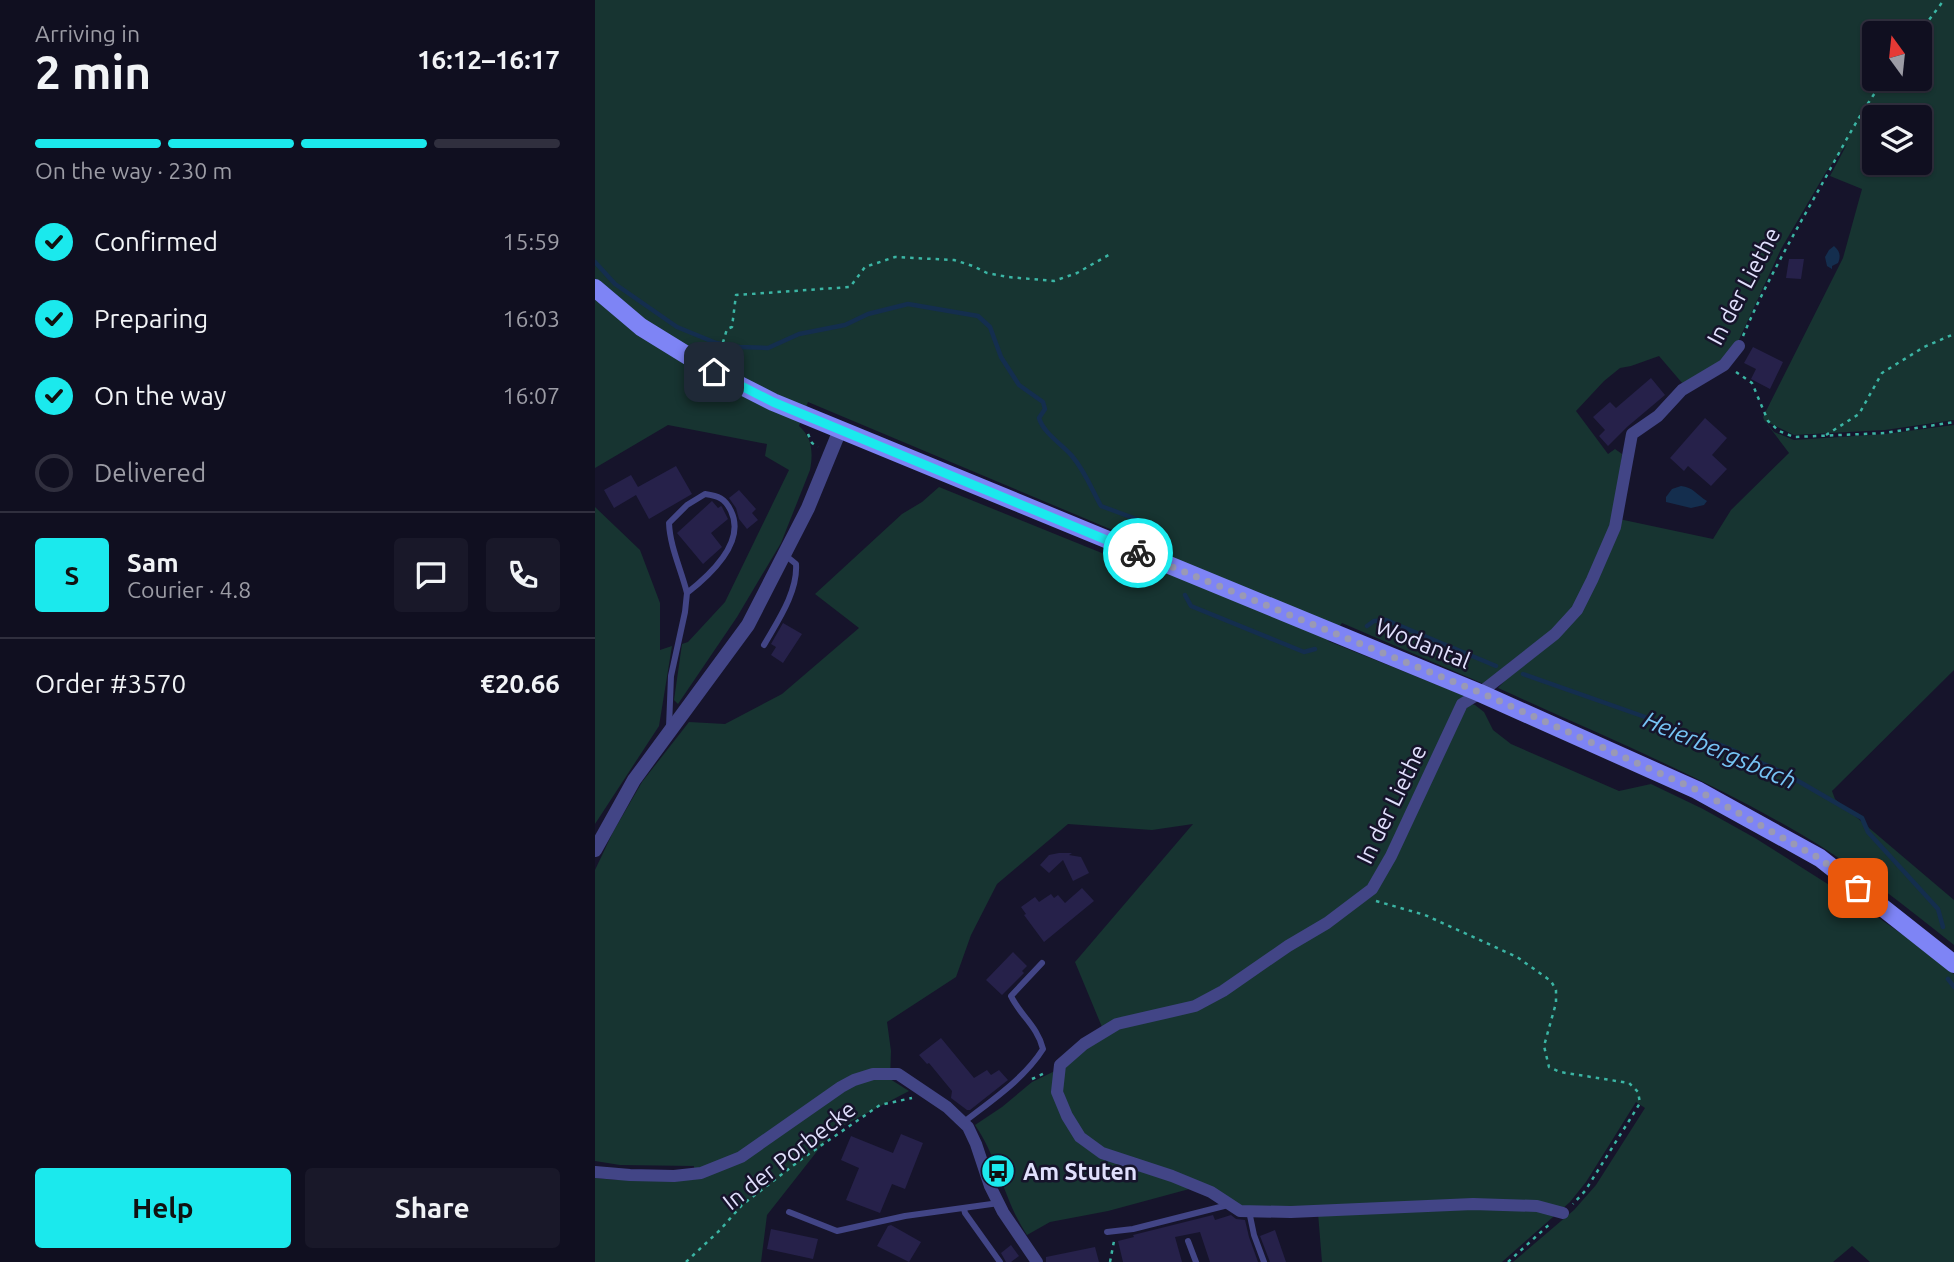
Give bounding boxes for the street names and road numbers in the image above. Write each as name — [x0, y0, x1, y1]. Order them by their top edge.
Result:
street label: In der Liethe — [1702, 223, 1784, 349]
street label: Wodantal — [1372, 613, 1474, 673]
street label: In der Liethe — [1351, 740, 1431, 868]
street label: In der Porbecke — [718, 1096, 860, 1214]

